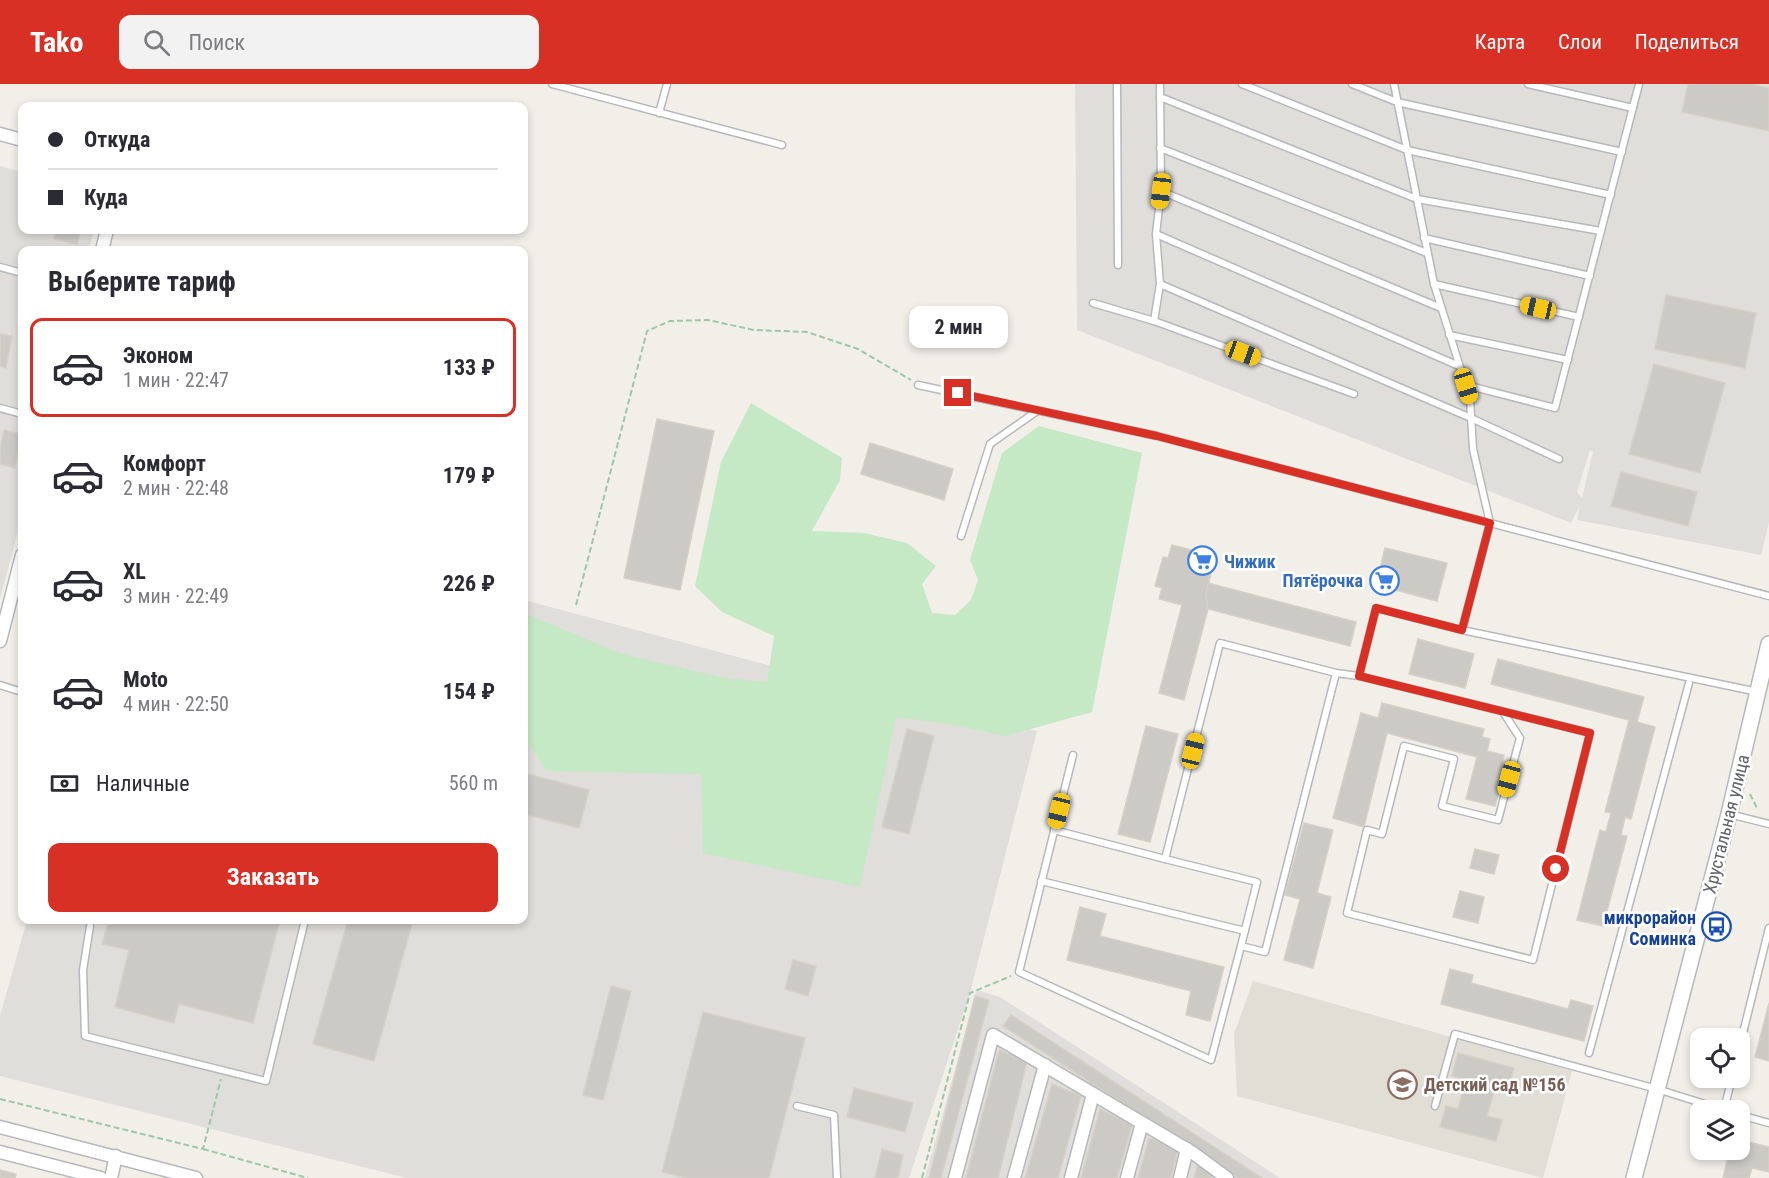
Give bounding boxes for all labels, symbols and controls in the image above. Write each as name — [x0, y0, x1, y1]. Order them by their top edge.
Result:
search box — [119, 15, 539, 69]
text: Tako — [30, 26, 83, 59]
icon: search — [140, 26, 173, 59]
text: Поиск — [188, 30, 245, 55]
text: Карта — [1475, 30, 1525, 54]
text: Слои — [1558, 30, 1602, 54]
text: Поделиться — [1635, 30, 1739, 54]
text: Откуда — [84, 127, 150, 152]
car — [1150, 172, 1172, 210]
text: Куда — [84, 185, 128, 210]
text: Выберите тариф — [48, 266, 236, 298]
car — [1518, 295, 1558, 321]
callout: 2 мин — [908, 306, 1008, 348]
text: 2 мин — [935, 315, 982, 339]
car — [1223, 338, 1263, 368]
icon: car — [51, 341, 105, 395]
text: Эконом — [123, 343, 193, 368]
text: 133 ₽ — [443, 355, 495, 380]
car — [1452, 366, 1480, 406]
text: 1 мин · 22:47 — [123, 368, 229, 392]
route end — [944, 379, 971, 406]
icon: car — [51, 449, 105, 503]
text: Комфорт — [123, 451, 206, 476]
text: 179 ₽ — [443, 463, 495, 488]
text: 2 мин · 22:48 — [123, 476, 229, 500]
supermarket icon: Чижик — [1187, 545, 1219, 577]
place label: Чижик — [1224, 551, 1276, 572]
icon: car — [51, 557, 105, 611]
text: XL — [123, 559, 146, 584]
supermarket icon: Пятёрочка — [1368, 564, 1400, 596]
place label: Пятёрочка — [1283, 570, 1363, 591]
text: 226 ₽ — [443, 571, 495, 596]
text: 3 мин · 22:49 — [123, 584, 229, 608]
icon: car — [51, 665, 105, 719]
text: Moto — [123, 667, 168, 692]
text: 154 ₽ — [443, 679, 495, 704]
text: 4 мин · 22:50 — [123, 692, 229, 716]
car — [1180, 731, 1206, 771]
street label: Хрустальная улица — [1699, 752, 1753, 896]
car — [1496, 759, 1522, 799]
icon: cash — [48, 767, 81, 800]
text: Наличные — [96, 771, 190, 796]
text: 560 m — [449, 771, 498, 795]
car — [1046, 791, 1072, 831]
button: Заказать — [48, 843, 498, 912]
route start — [1542, 855, 1569, 882]
place label: микрорайон Соминка — [1604, 907, 1696, 949]
bus stop icon: микрорайон Соминка — [1701, 911, 1733, 943]
map controls — [1690, 1028, 1750, 1160]
button: locate — [1690, 1028, 1750, 1088]
school or university icon: Детский сад №156 — [1387, 1068, 1419, 1100]
place label: Детский сад №156 — [1424, 1074, 1565, 1095]
button: layers — [1690, 1100, 1750, 1160]

